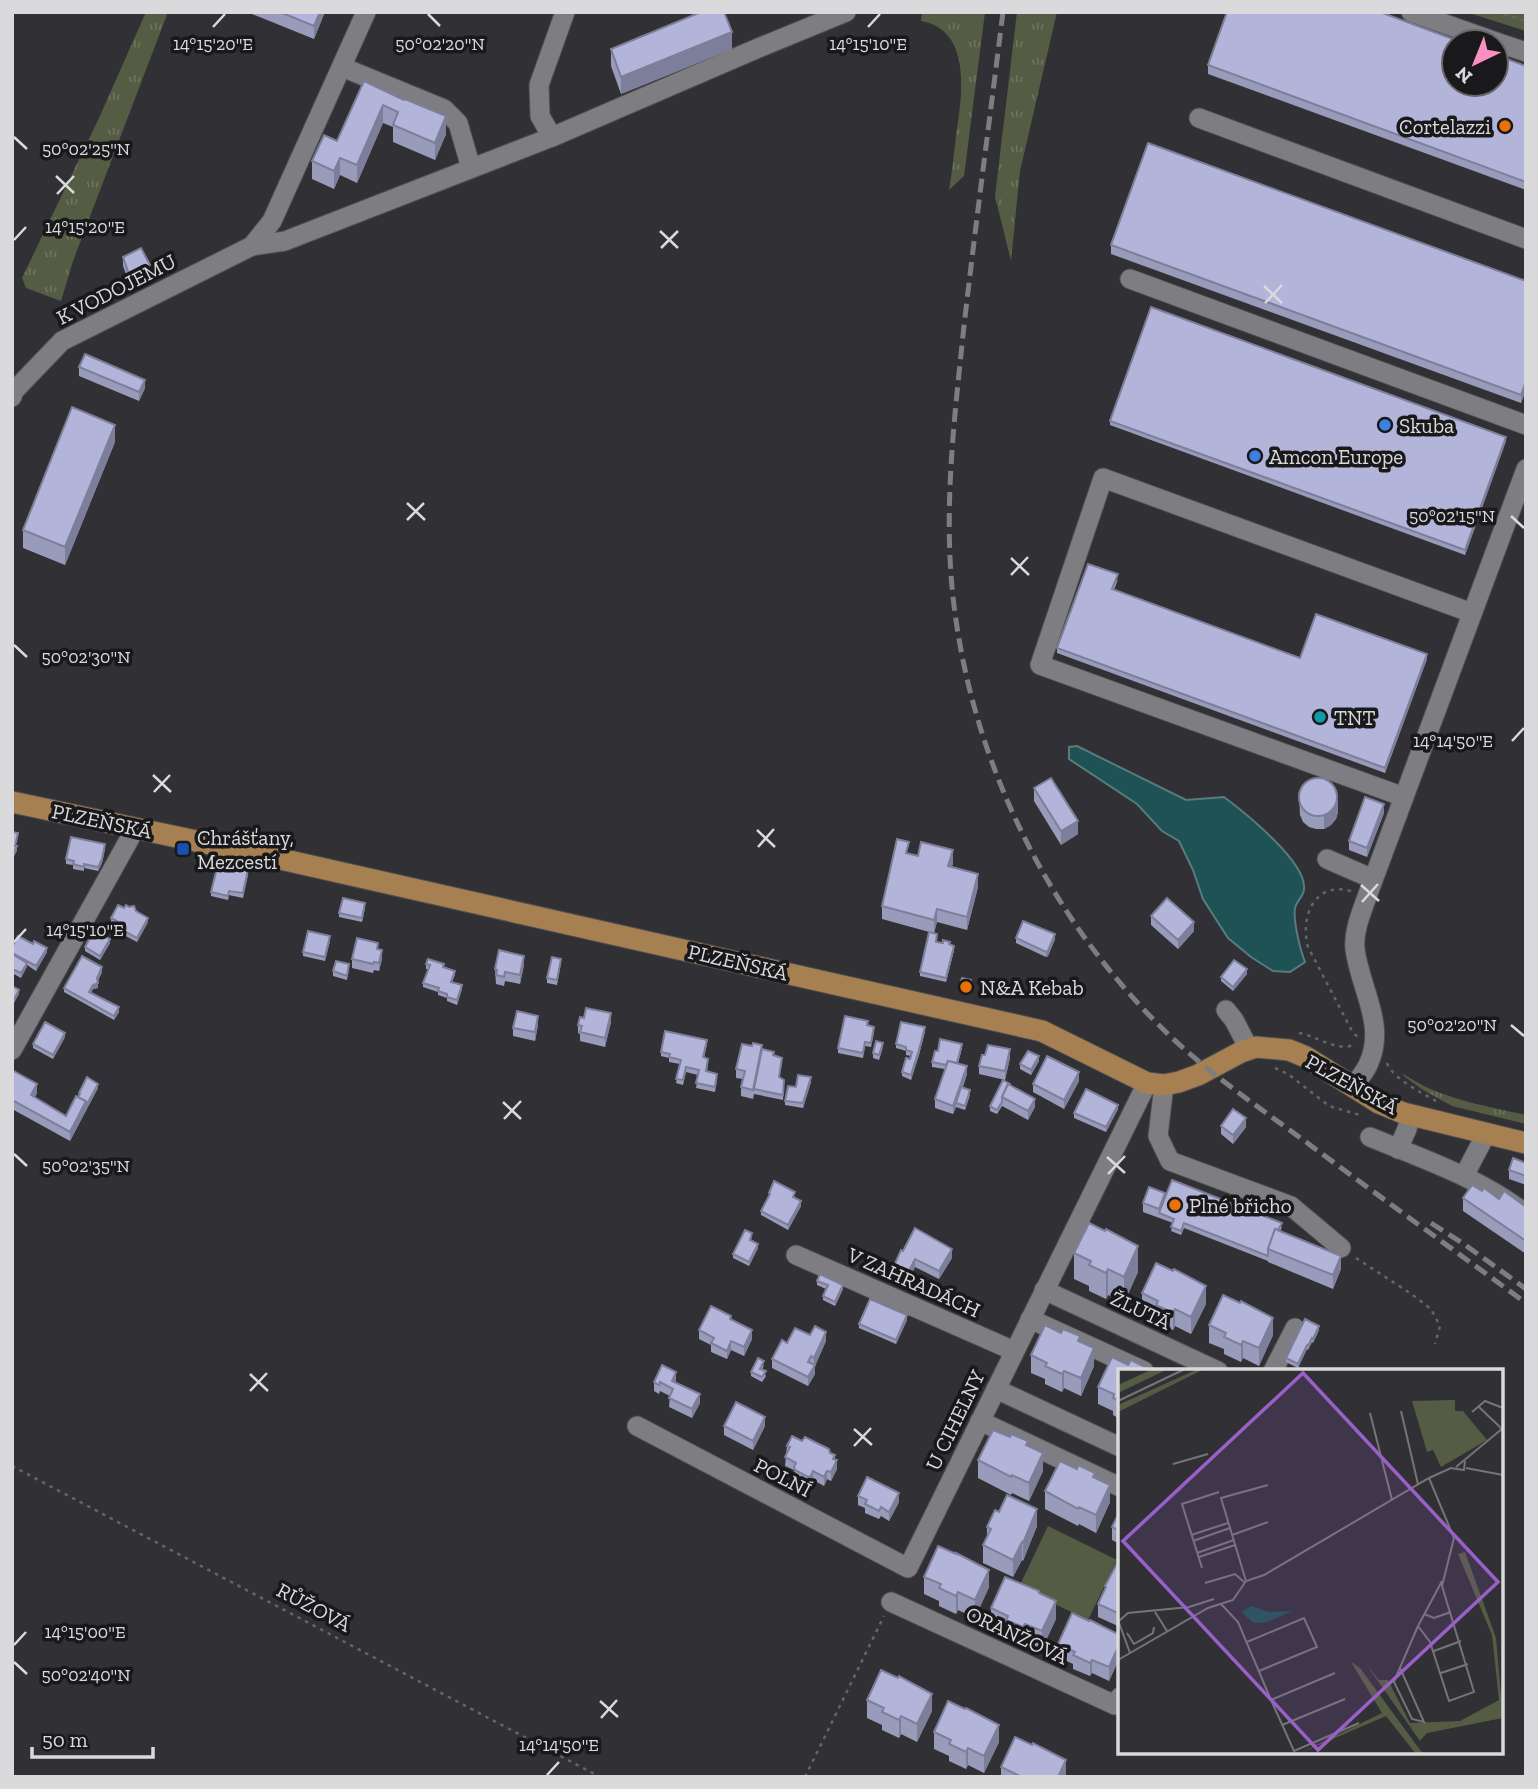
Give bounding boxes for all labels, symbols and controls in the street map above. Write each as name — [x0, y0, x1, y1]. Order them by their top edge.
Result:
north arrow — [1440, 28, 1510, 98]
text: 14°15'20"E — [173, 33, 253, 55]
text: 50°02'20"N — [395, 33, 485, 55]
text: 14°15'10"E — [829, 33, 907, 55]
text: N — [1451, 62, 1477, 88]
place label: Cortelazzi — [1399, 114, 1491, 139]
marker: Cortelazzi — [1497, 118, 1513, 134]
text: 50°02'25"N — [42, 138, 130, 160]
text: 14°15'20"E — [45, 216, 125, 238]
street label: K VODOJEMU — [52, 248, 180, 330]
place label: Skuba — [1399, 413, 1454, 438]
marker: Skuba — [1377, 417, 1393, 433]
place label: Amcon Europe — [1269, 444, 1403, 469]
marker: Amcon Europe — [1247, 448, 1263, 464]
text: 50°02'15"N — [1409, 505, 1495, 527]
text: 50°02'30"N — [42, 646, 130, 668]
place label: TNT — [1334, 705, 1376, 730]
marker: TNT — [1312, 709, 1328, 725]
text: 14°14'50"E — [1413, 730, 1493, 752]
street label: PLZEŇSKÁ — [50, 798, 155, 844]
place label: Chrášťany, Mezcestí — [197, 825, 294, 874]
marker: Chrášťany, Mezcestí — [175, 841, 191, 857]
text: 14°15'10"E — [46, 919, 124, 941]
street label: PLZEŇSKÁ — [686, 938, 791, 986]
place label: N&A Kebab — [980, 975, 1084, 1000]
marker: N&A Kebab — [958, 979, 974, 995]
text: 50°02'20"N — [1407, 1014, 1497, 1036]
street label: PLZEŇSKÁ — [1302, 1048, 1403, 1120]
text: 50°02'35"N — [42, 1155, 130, 1177]
place label: Plné břicho — [1189, 1193, 1291, 1218]
marker: Plné břicho — [1167, 1197, 1183, 1213]
street label: V ZAHRADÁCH — [843, 1241, 984, 1322]
street label: ŽLUTÁ — [1107, 1285, 1176, 1335]
street label: U CIHELNY — [920, 1366, 990, 1474]
inset map — [1118, 1369, 1503, 1754]
street label: POLNÍ — [750, 1452, 816, 1502]
street label: RŮŽOVÁ — [273, 1577, 356, 1637]
street label: ORANŽOVÁ — [962, 1601, 1072, 1670]
text: 14°15'00"E — [45, 1621, 125, 1643]
text: 50°02'40"N — [41, 1664, 131, 1686]
scale bar — [32, 1716, 152, 1760]
text: 50 m — [42, 1727, 88, 1752]
text: 14°14'50"E — [519, 1734, 599, 1756]

